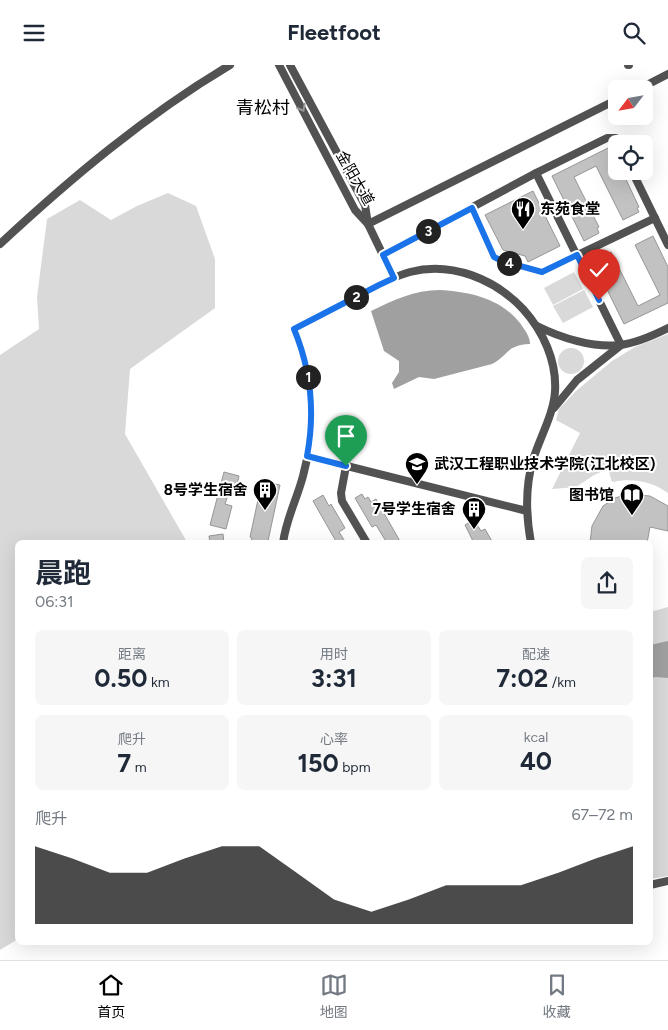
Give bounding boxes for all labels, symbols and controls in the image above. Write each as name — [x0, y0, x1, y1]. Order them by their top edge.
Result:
icon: menu — [20, 19, 48, 47]
text: Fleetfoot — [287, 19, 381, 46]
icon: search — [620, 19, 648, 47]
north arrow — [608, 80, 652, 125]
map controls — [608, 80, 653, 180]
district label: 青松村 — [236, 97, 290, 119]
one-way arrow — [296, 103, 306, 112]
button: locate — [608, 135, 653, 180]
street label: 金阳大道 — [332, 148, 378, 208]
restaurant icon: 东苑食堂 — [510, 196, 536, 230]
place label: 东苑食堂 — [540, 200, 600, 218]
pin: 3 — [416, 219, 440, 243]
text: 3 — [425, 223, 432, 240]
pin — [578, 249, 620, 300]
pin: 4 — [496, 251, 522, 275]
text: 4 — [505, 255, 514, 272]
icon: check — [585, 256, 613, 284]
pin: 2 — [344, 285, 368, 309]
text: 2 — [352, 289, 361, 306]
pin: 1 — [296, 365, 320, 389]
text: 1 — [306, 369, 311, 386]
pin — [325, 415, 367, 466]
icon: arrive — [332, 422, 360, 450]
school or university icon: 武汉工程职业技术学院(江北校区) — [404, 451, 430, 485]
place label: 武汉工程职业技术学院(江北校区) — [434, 455, 656, 473]
building icon: 8号学生宿舍 — [252, 477, 278, 511]
place label: 8号学生宿舍 — [164, 481, 248, 499]
library icon: 图书馆 — [619, 482, 645, 516]
place label: 图书馆 — [569, 486, 614, 504]
building icon: 7号学生宿舍 — [461, 496, 487, 530]
place label: 7号学生宿舍 — [373, 500, 456, 518]
text: 晨跑 — [35, 556, 91, 590]
button: share — [581, 557, 633, 609]
text: 06:31 — [35, 592, 74, 611]
text: 距离 — [118, 646, 146, 663]
text: 用时 — [320, 646, 348, 663]
text: 配速 — [522, 646, 550, 663]
text: 0.50 — [94, 663, 147, 693]
text: 3:31 — [311, 663, 357, 693]
text: 7:02 — [496, 663, 548, 693]
text: km — [147, 674, 170, 691]
text: /km — [548, 674, 576, 691]
text: kcal — [524, 729, 548, 746]
text: 爬升 — [118, 731, 146, 748]
text: 心率 — [320, 731, 348, 748]
text: 40 — [520, 746, 552, 776]
text: 7 — [117, 748, 131, 778]
text: 150 — [297, 748, 339, 778]
text: m — [131, 759, 147, 776]
text: bpm — [339, 759, 371, 776]
text: 67–72 m — [571, 805, 633, 824]
text: 爬升 — [35, 809, 67, 828]
tab: 首页 — [97, 971, 125, 1021]
tab: 地图 — [320, 971, 348, 1021]
tab: 收藏 — [543, 971, 571, 1021]

